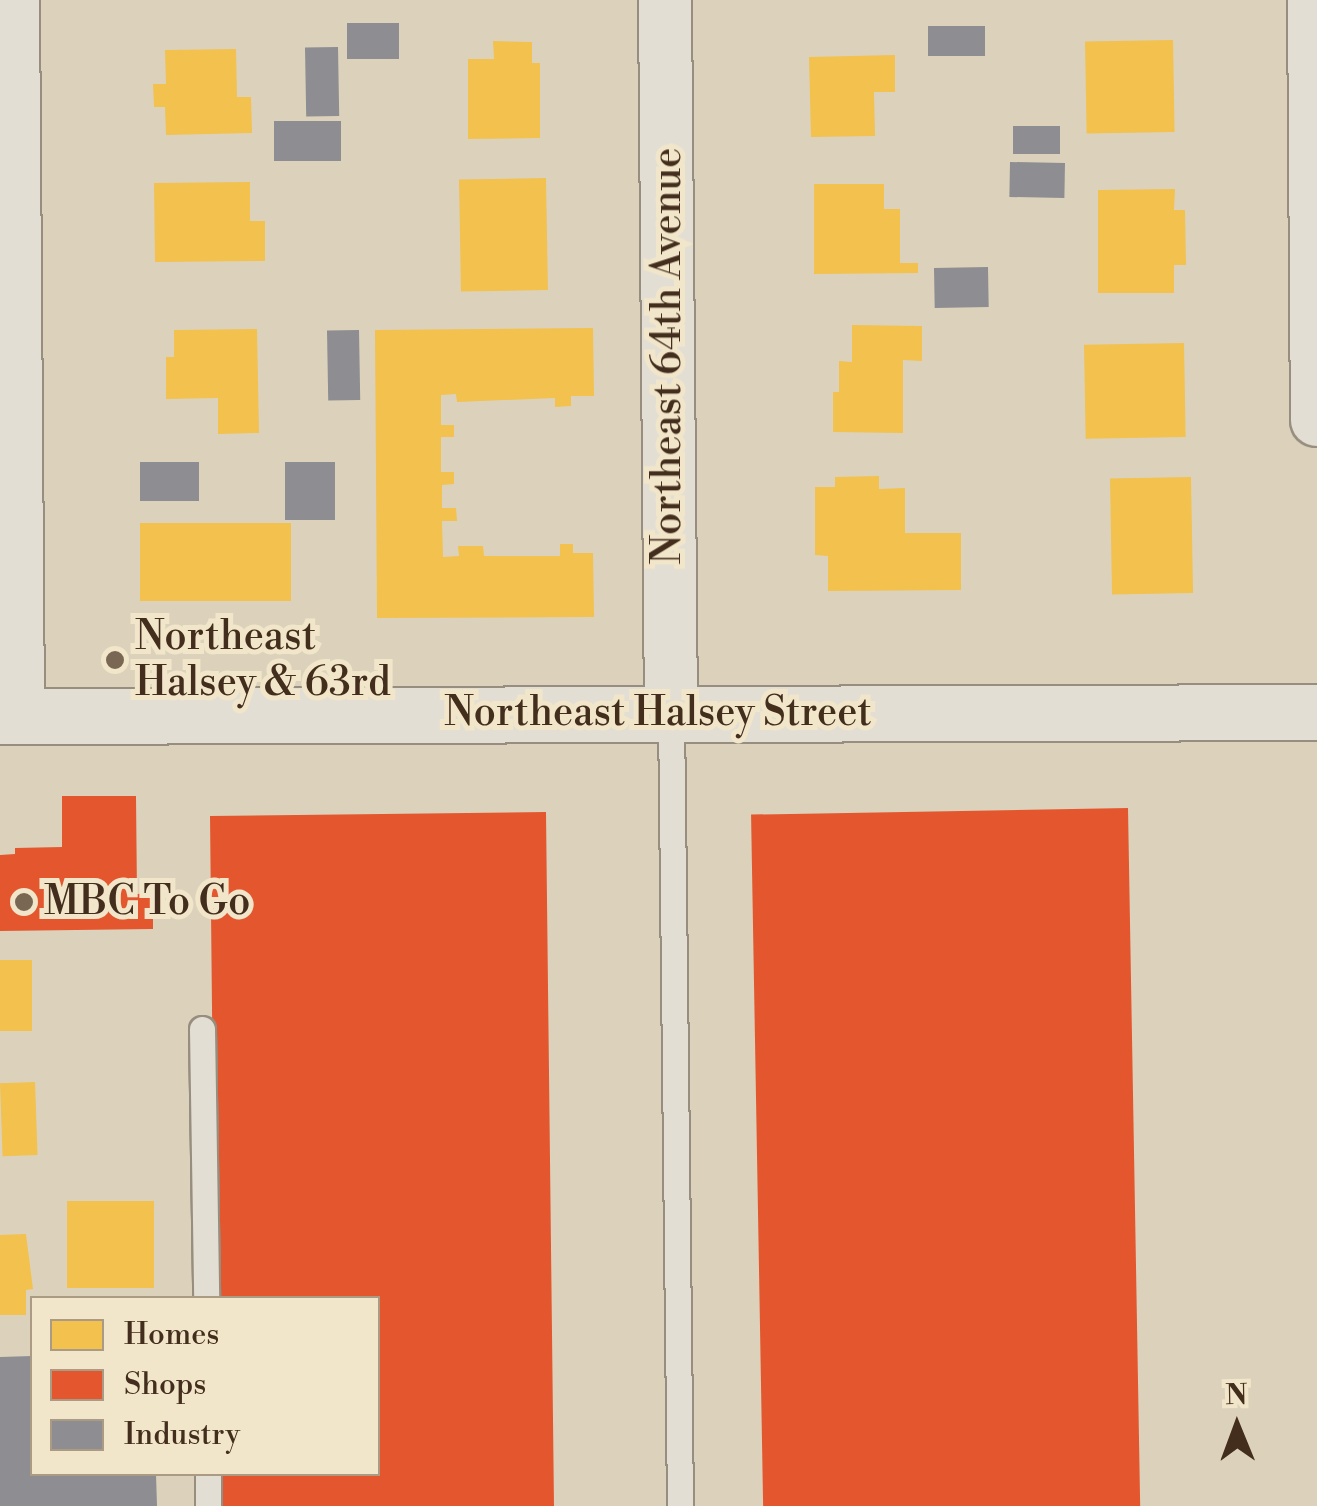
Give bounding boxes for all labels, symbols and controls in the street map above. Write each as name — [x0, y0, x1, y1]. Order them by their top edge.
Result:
street label: Northeast 64th Avenue — [644, 148, 692, 564]
place label: Northeast Halsey & 63rd — [135, 613, 391, 707]
marker: Northeast Halsey & 63rd — [104, 649, 126, 671]
street label: Northeast Halsey Street — [444, 689, 872, 737]
place label: MBC To Go — [44, 878, 250, 926]
marker: MBC To Go — [13, 891, 35, 913]
legend — [30, 1296, 380, 1476]
text: Homes — [124, 1316, 219, 1354]
text: Shops — [124, 1366, 206, 1404]
north arrow — [1187, 1376, 1287, 1476]
text: N — [1225, 1378, 1248, 1413]
text: Industry — [124, 1416, 240, 1454]

